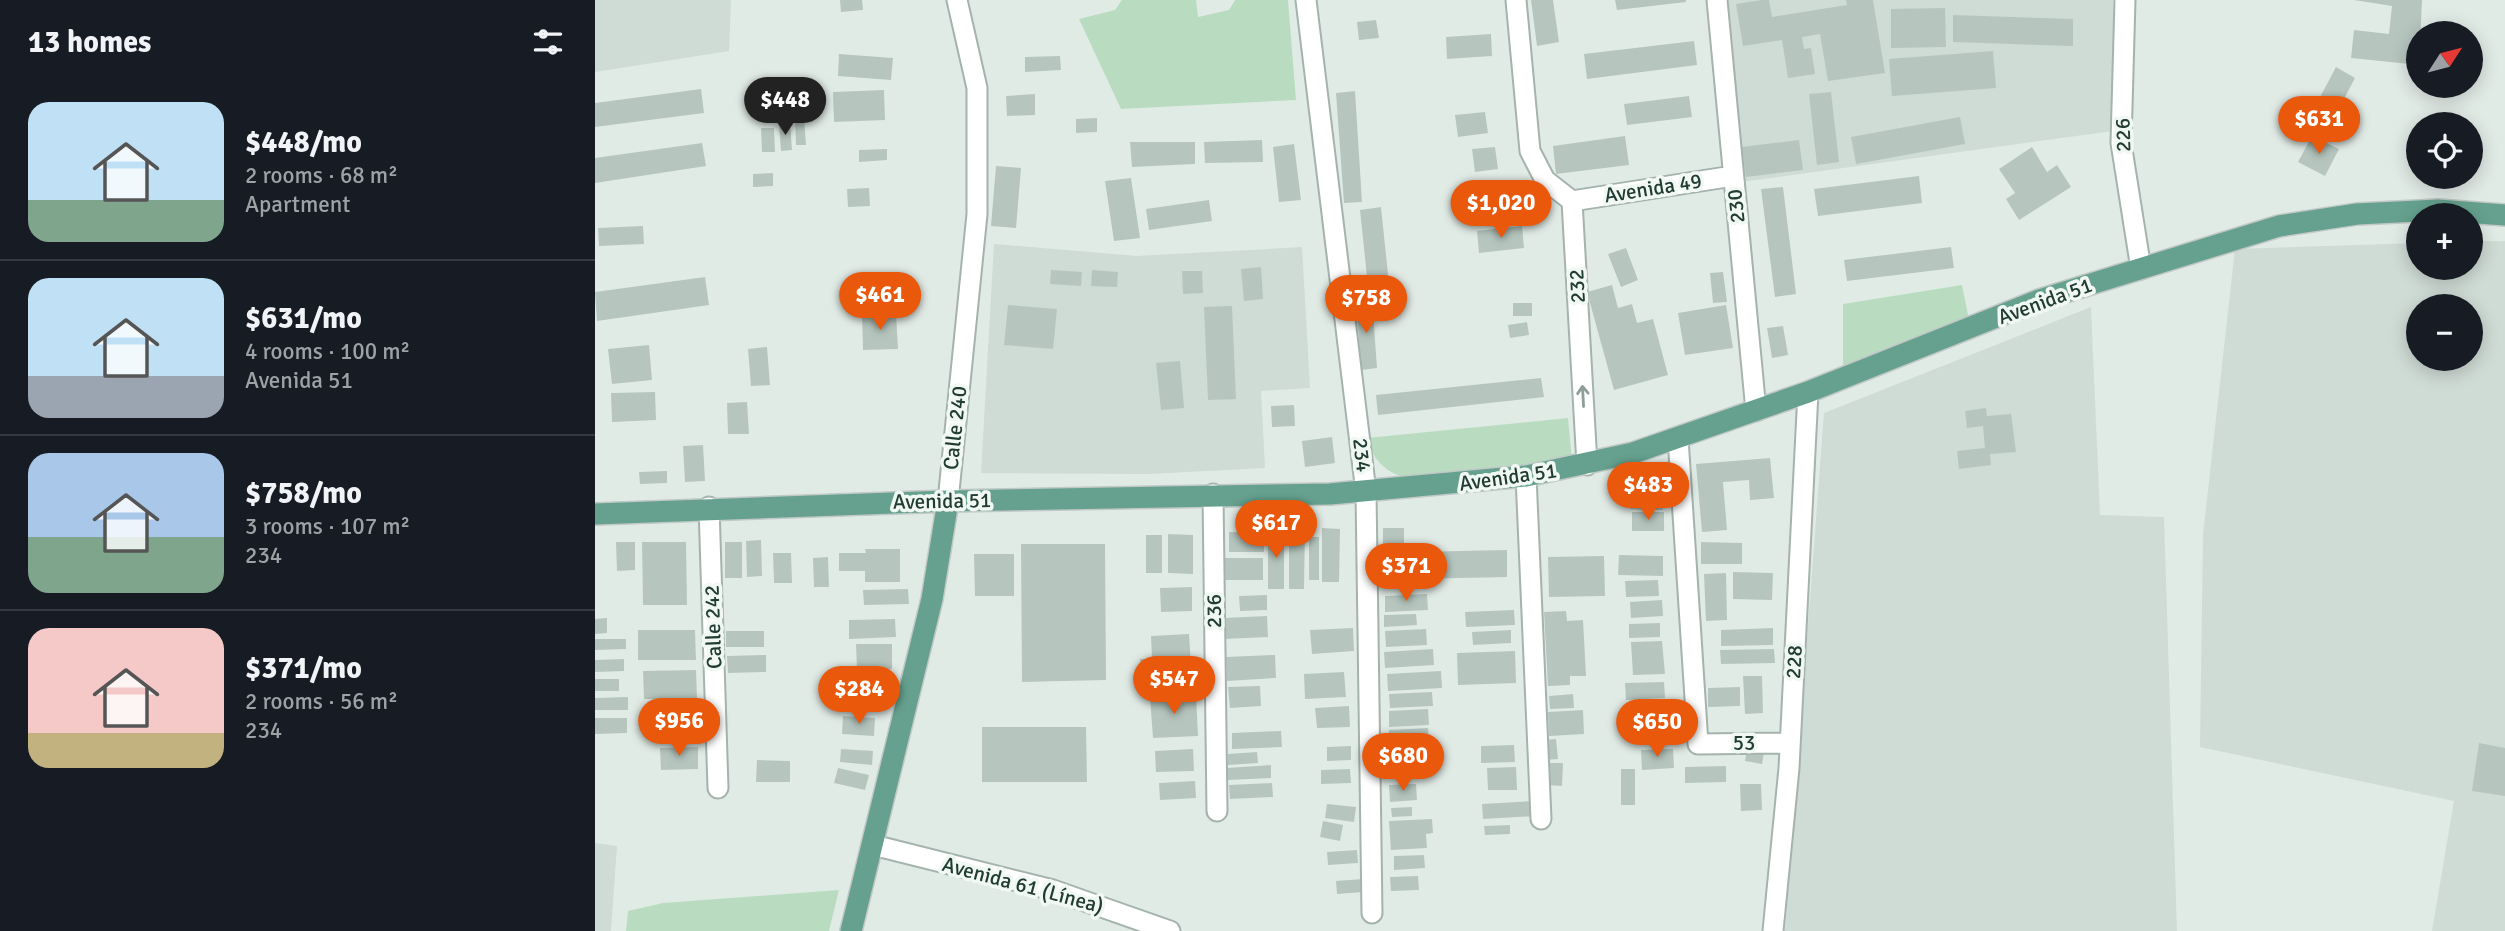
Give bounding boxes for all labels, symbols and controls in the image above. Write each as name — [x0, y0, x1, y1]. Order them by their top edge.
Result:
north arrow — [2406, 21, 2483, 98]
map controls — [2406, 21, 2483, 371]
icon: filters — [529, 23, 567, 61]
text: 13 homes — [28, 24, 151, 61]
pin: $448 — [744, 78, 826, 137]
text: $448 — [760, 85, 810, 114]
pin: $631 — [2278, 96, 2360, 156]
text: $631 — [2294, 104, 2344, 133]
button: locate — [2406, 112, 2483, 189]
street label: 226 — [2109, 118, 2137, 152]
text: $448/mo — [245, 124, 362, 161]
icon: home — [84, 130, 168, 214]
text: 2 rooms · 68 m² — [245, 161, 398, 190]
street label: Avenida 49 — [1602, 167, 1704, 209]
pin: $1,020 — [1444, 180, 1558, 240]
text: $1,020 — [1467, 188, 1535, 217]
street label: 230 — [1721, 188, 1751, 224]
text: Apartment — [245, 190, 350, 219]
button: + — [2406, 203, 2483, 280]
street label: 232 — [1563, 268, 1591, 304]
pin: $461 — [839, 272, 921, 332]
street label: Avenida 51 — [1994, 272, 2096, 330]
pin: $758 — [1325, 276, 1407, 335]
text: $461 — [855, 280, 905, 309]
text: $758 — [1341, 283, 1391, 312]
button: − — [2406, 294, 2483, 371]
text: $631/mo — [245, 300, 362, 337]
icon: home — [84, 306, 168, 390]
text: 4 rooms · 100 m² — [245, 337, 410, 366]
text: Avenida 51 — [245, 366, 353, 395]
street label: Calle 240 — [938, 385, 972, 471]
one-way arrow — [1576, 386, 1589, 408]
street label: 234 — [1347, 437, 1377, 473]
street label: Avenida 51 — [1457, 457, 1559, 497]
pin: $483 — [1607, 462, 1689, 522]
text: $483 — [1623, 470, 1673, 499]
text: $758/mo — [245, 475, 362, 512]
icon: home — [84, 481, 168, 565]
street label: Avenida 51 — [893, 487, 991, 515]
pin: $617 — [1235, 500, 1317, 560]
text: $617 — [1251, 508, 1301, 537]
text: 3 rooms · 107 m² — [245, 512, 410, 541]
text: 234 — [245, 541, 282, 570]
pin: $371 — [1365, 544, 1447, 603]
text: $371 — [1381, 551, 1431, 580]
street label: Calle 242 — [699, 584, 727, 670]
street label: 236 — [1201, 594, 1227, 628]
street label: 228 — [1780, 644, 1808, 680]
text: $371/mo — [245, 650, 362, 687]
icon: home — [84, 656, 168, 740]
pin: $547 — [1133, 656, 1215, 716]
text: $547 — [1149, 664, 1199, 693]
pin: $284 — [818, 666, 900, 726]
text: $284 — [834, 674, 884, 703]
text: 2 rooms · 56 m² — [245, 687, 398, 716]
pin: $956 — [638, 698, 720, 758]
pin: $650 — [1616, 700, 1698, 759]
text: $956 — [654, 706, 704, 735]
text: $650 — [1632, 707, 1682, 736]
text: 234 — [245, 716, 282, 745]
street label: 53 — [1733, 730, 1755, 756]
pin: $680 — [1362, 734, 1444, 793]
text: $680 — [1378, 741, 1428, 770]
street label: Avenida 61 (Línea) — [939, 851, 1107, 919]

